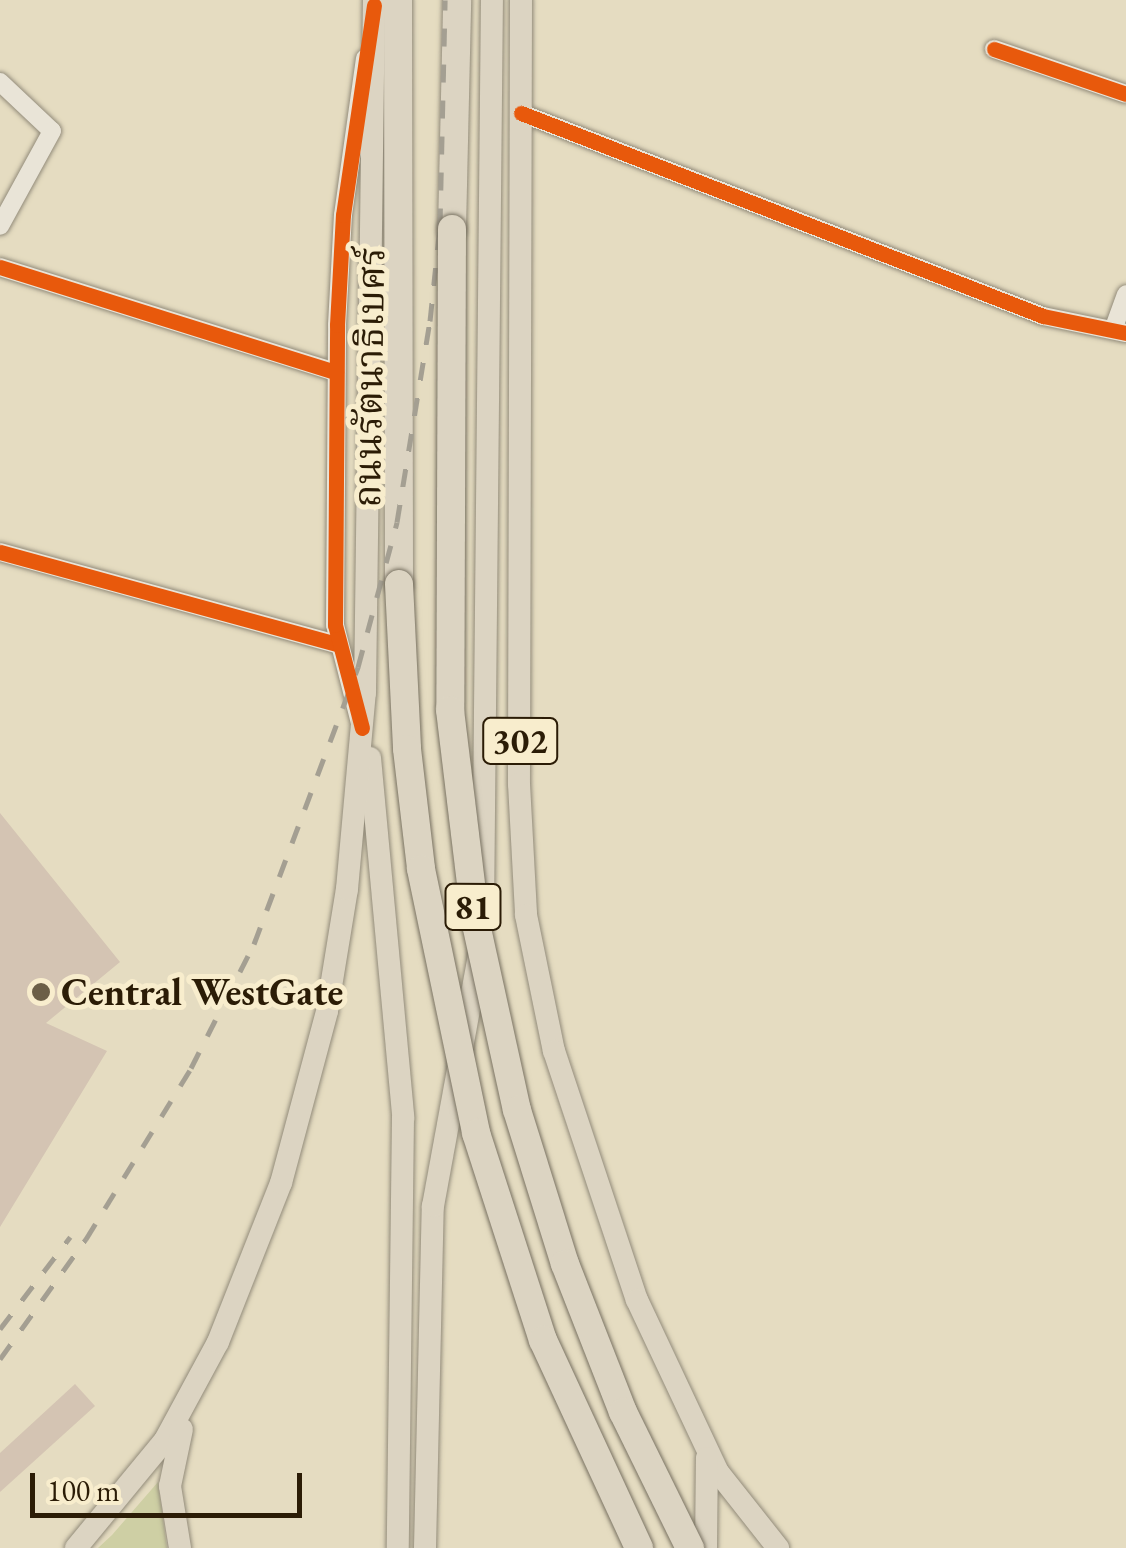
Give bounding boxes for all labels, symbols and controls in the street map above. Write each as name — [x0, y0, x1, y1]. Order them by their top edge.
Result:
street label: ถนนรัตนาธิเบศร์ — [344, 246, 394, 508]
road number: 302 — [480, 711, 560, 771]
road number: 81 — [443, 877, 503, 937]
place label: Central WestGate — [61, 969, 343, 1015]
marker: Central WestGate — [30, 981, 52, 1003]
scale bar — [35, 1453, 308, 1515]
text: 100 m — [47, 1471, 120, 1510]

